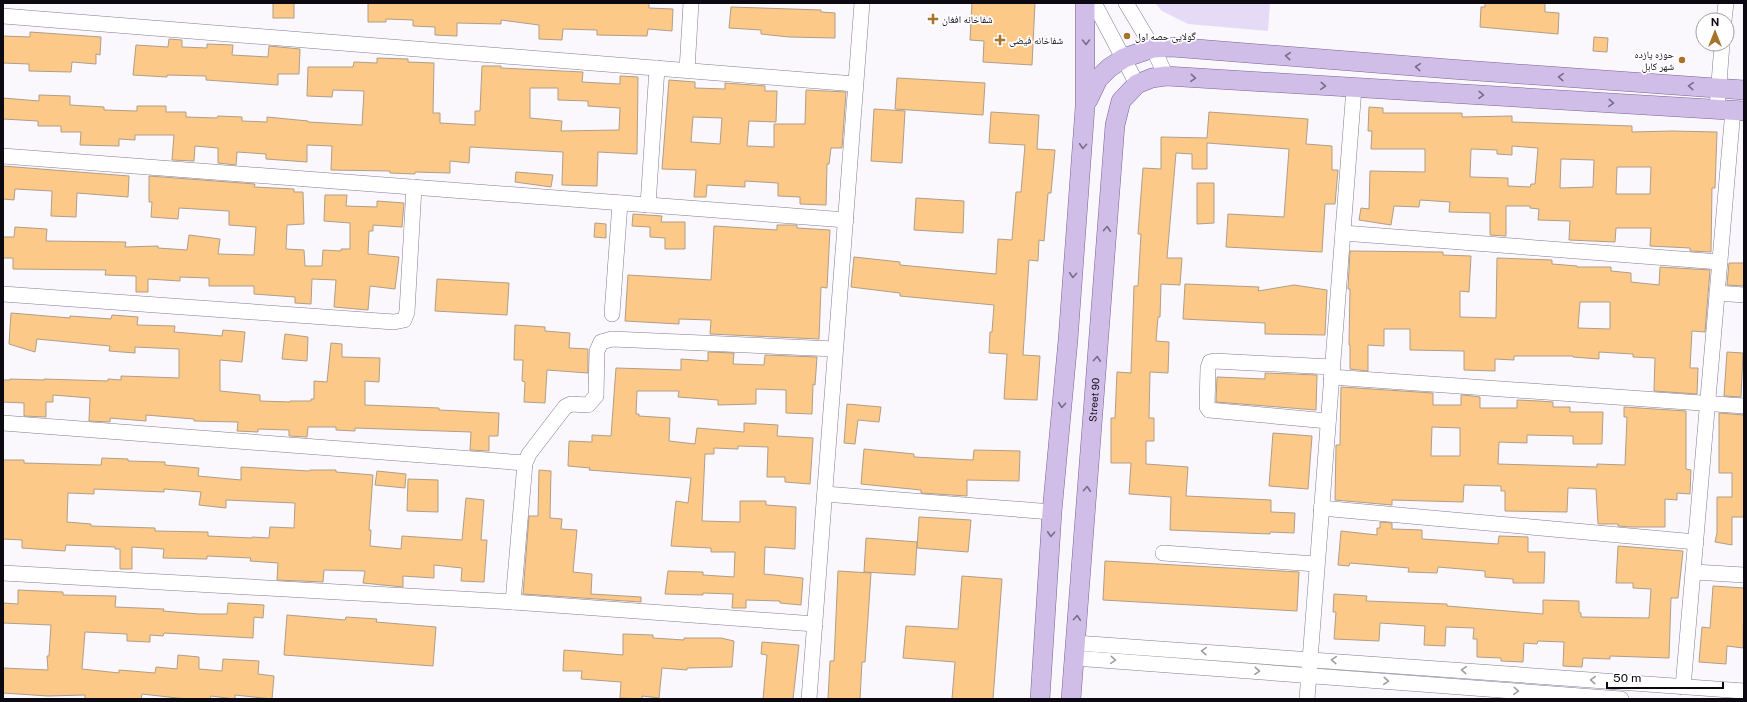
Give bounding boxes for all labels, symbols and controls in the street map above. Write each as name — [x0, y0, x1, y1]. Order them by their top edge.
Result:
north arrow — [1695, 12, 1735, 52]
marker: شفاخانه افغان — [927, 13, 939, 25]
place label: شفاخانه افغان — [942, 13, 993, 26]
text: N — [1711, 16, 1719, 28]
place label: گولایی حصه اول — [1135, 30, 1196, 43]
marker: گولایی حصه اول — [1122, 31, 1132, 41]
marker: شفاخانه فیضی — [994, 34, 1006, 46]
place label: شفاخانه فیضی — [1009, 34, 1063, 47]
one-way arrow — [1082, 39, 1090, 45]
place label: حوزه یازده شهر کابل — [1635, 48, 1675, 73]
one-way arrow — [1285, 52, 1291, 61]
marker: حوزه یازده شهر کابل — [1677, 55, 1687, 65]
one-way arrow — [1415, 62, 1421, 71]
one-way arrow — [1558, 72, 1564, 81]
one-way arrow — [1190, 73, 1196, 82]
one-way arrow — [1320, 81, 1326, 90]
one-way arrow — [1688, 82, 1694, 90]
one-way arrow — [1478, 91, 1484, 100]
one-way arrow — [1608, 98, 1614, 107]
one-way arrow — [1078, 143, 1087, 149]
one-way arrow — [1103, 226, 1112, 232]
one-way arrow — [1068, 272, 1077, 278]
one-way arrow — [1093, 356, 1102, 362]
street label: Street 90 — [1086, 377, 1102, 422]
one-way arrow — [1058, 402, 1067, 408]
one-way arrow — [1083, 486, 1092, 492]
one-way arrow — [1046, 531, 1055, 537]
one-way arrow — [1073, 615, 1082, 621]
one-way arrow — [1201, 647, 1207, 656]
one-way arrow — [1110, 656, 1116, 665]
one-way arrow — [1331, 656, 1337, 665]
scale bar — [1607, 664, 1723, 690]
one-way arrow — [1254, 666, 1260, 675]
one-way arrow — [1461, 666, 1467, 675]
text: 50 m — [1613, 671, 1641, 685]
one-way arrow — [1383, 676, 1389, 685]
one-way arrow — [1590, 676, 1596, 685]
one-way arrow — [1513, 686, 1519, 695]

